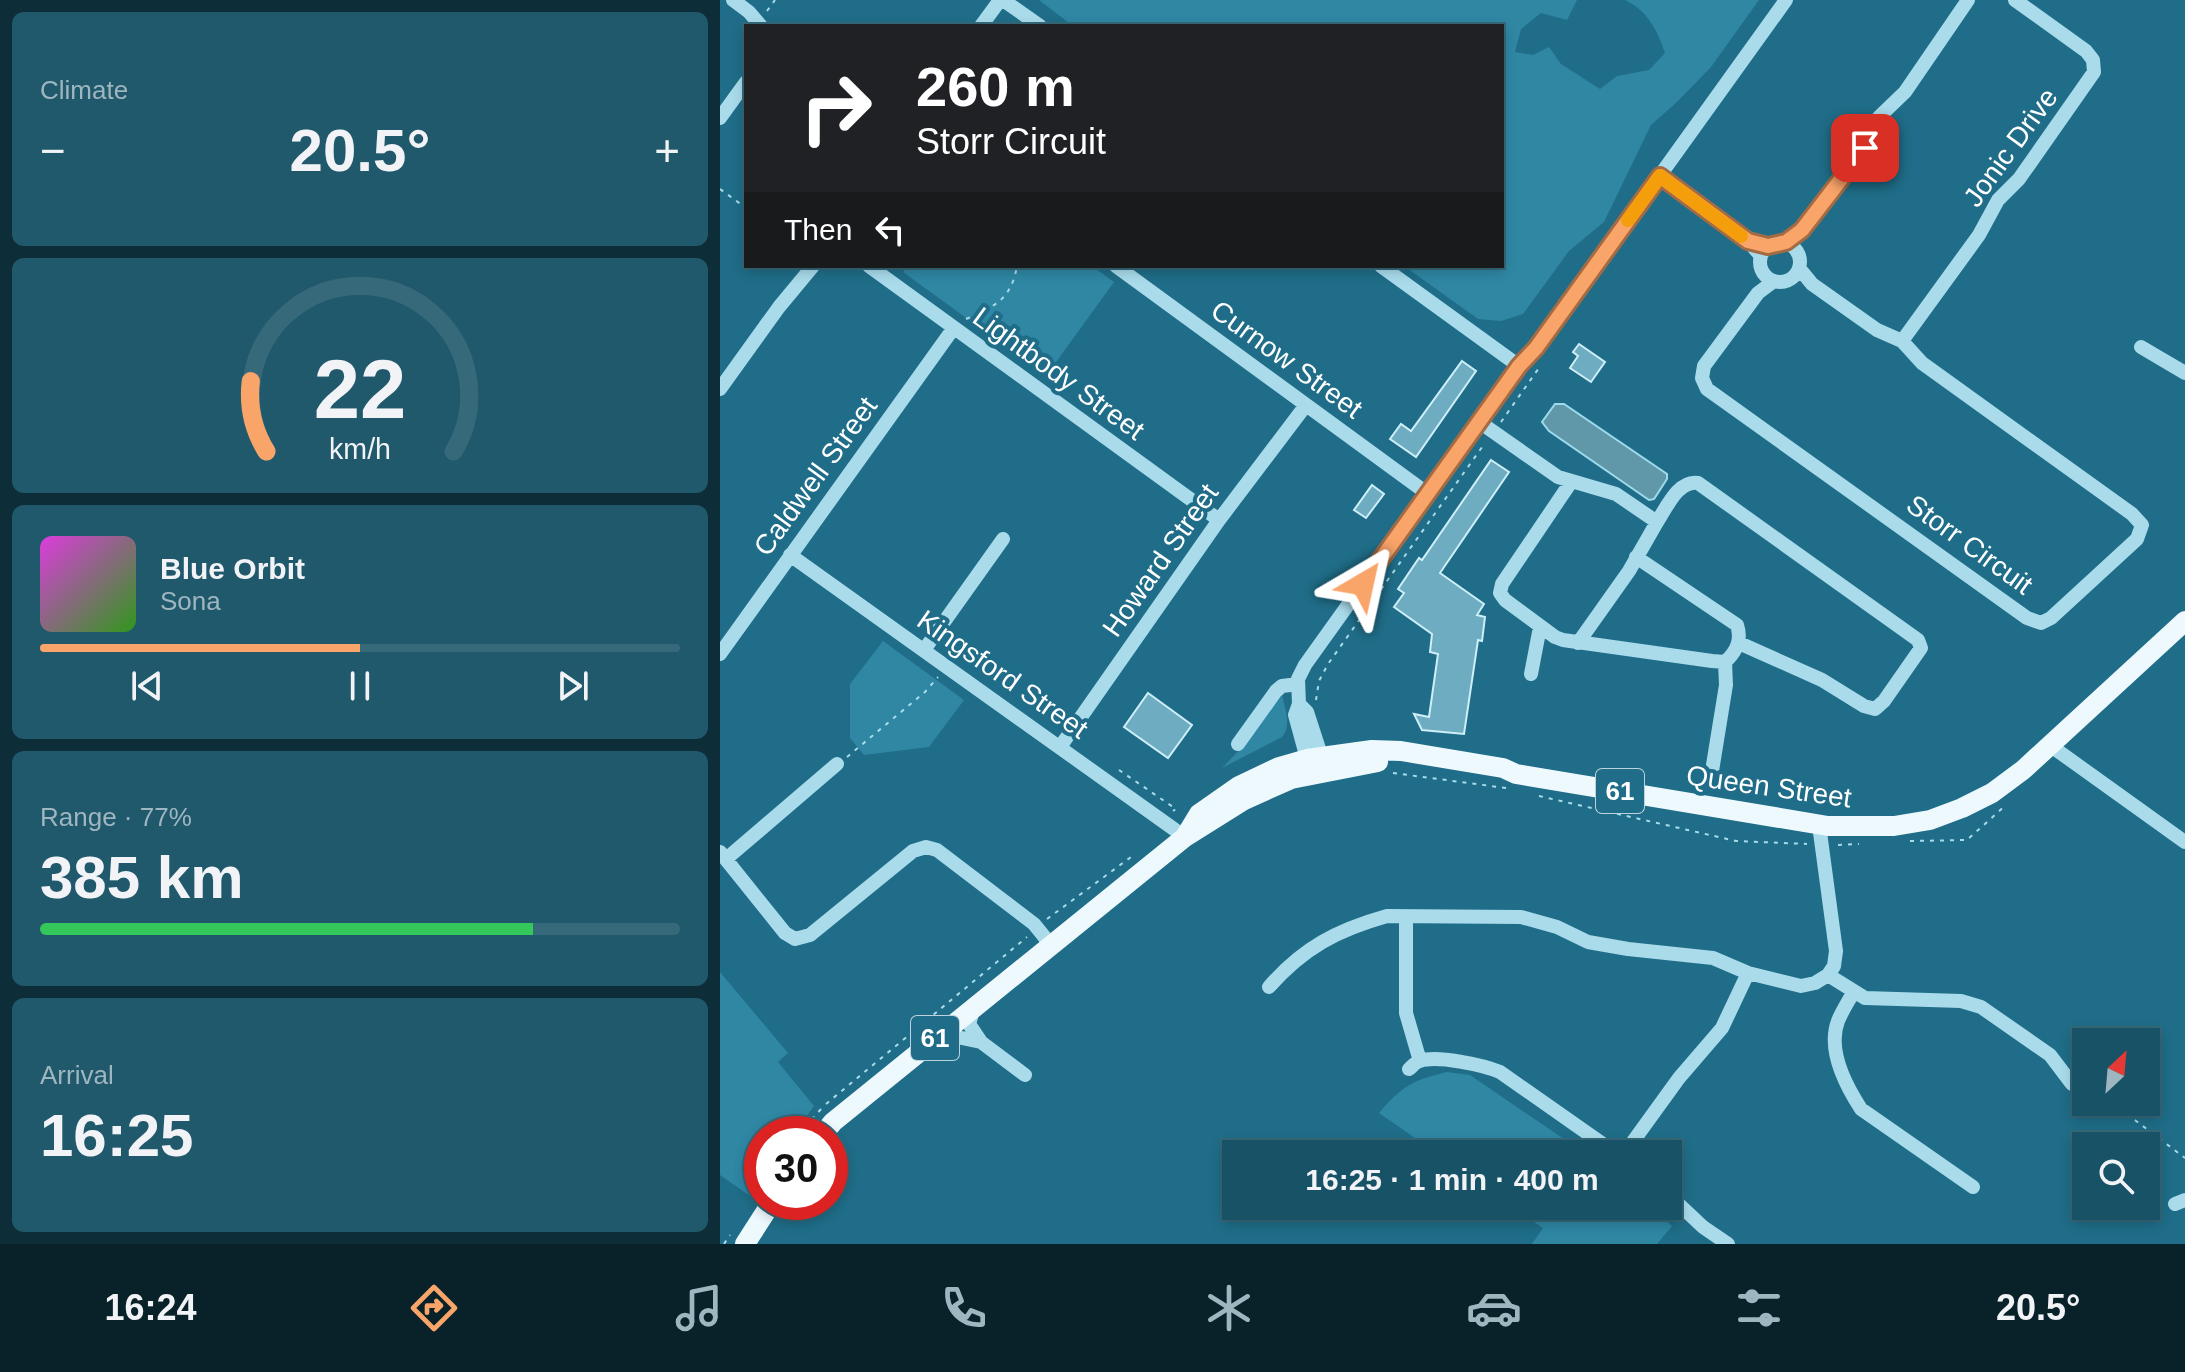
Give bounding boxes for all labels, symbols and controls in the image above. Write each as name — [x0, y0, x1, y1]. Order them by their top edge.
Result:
text: 260 m — [916, 55, 1075, 118]
icon: right — [784, 56, 888, 160]
text: Climate — [40, 75, 128, 105]
street label: Jonic Drive — [1957, 82, 2064, 212]
pin — [1831, 114, 1899, 182]
text: 20.5° — [290, 117, 430, 184]
text: Storr Circuit — [916, 121, 1106, 162]
text: − — [40, 126, 66, 175]
text: + — [654, 126, 680, 175]
icon: arrive — [1843, 126, 1887, 170]
icon: left — [868, 208, 912, 252]
text: Then — [784, 213, 852, 246]
street label: Curnow Street — [1205, 294, 1368, 425]
street label: Lightbody Street — [967, 301, 1150, 446]
text: 22 — [314, 342, 406, 435]
street label: Caldwell Street — [748, 391, 883, 562]
text: km/h — [329, 433, 391, 465]
street label: Howard Street — [1096, 478, 1225, 642]
street label: Storr Circuit — [1901, 488, 2039, 601]
position arrow — [1321, 542, 1405, 626]
text: Blue Orbit — [160, 552, 305, 585]
text: Sona — [160, 586, 221, 616]
street label: Kingsford Street — [912, 604, 1094, 745]
icon: previous — [125, 664, 169, 708]
icon: pause — [338, 664, 382, 708]
icon: next — [551, 664, 595, 708]
street label: Queen Street — [1684, 760, 1854, 813]
road number: 61 — [1596, 769, 1644, 813]
text: Range · 77% — [40, 802, 192, 832]
text: 385 km — [40, 844, 244, 911]
road number: 61 — [911, 1016, 959, 1060]
north arrow — [2072, 1028, 2160, 1116]
map controls — [2072, 1028, 2160, 1220]
text: Arrival — [40, 1060, 114, 1090]
text: 16:25 — [40, 1102, 193, 1169]
speed limit sign: 30 — [744, 1116, 848, 1220]
button: search — [2072, 1132, 2160, 1220]
text: 16:25 · 1 min · 400 m — [1305, 1163, 1599, 1196]
icon: directions — [406, 1280, 462, 1336]
icon: music — [671, 1280, 727, 1336]
icon: phone — [936, 1280, 992, 1336]
icon: climate — [1201, 1280, 1257, 1336]
icon: car — [1466, 1280, 1522, 1336]
icon: filters — [1731, 1280, 1787, 1336]
text: 16:24 — [105, 1287, 197, 1328]
text: 20.5° — [1996, 1287, 2080, 1328]

